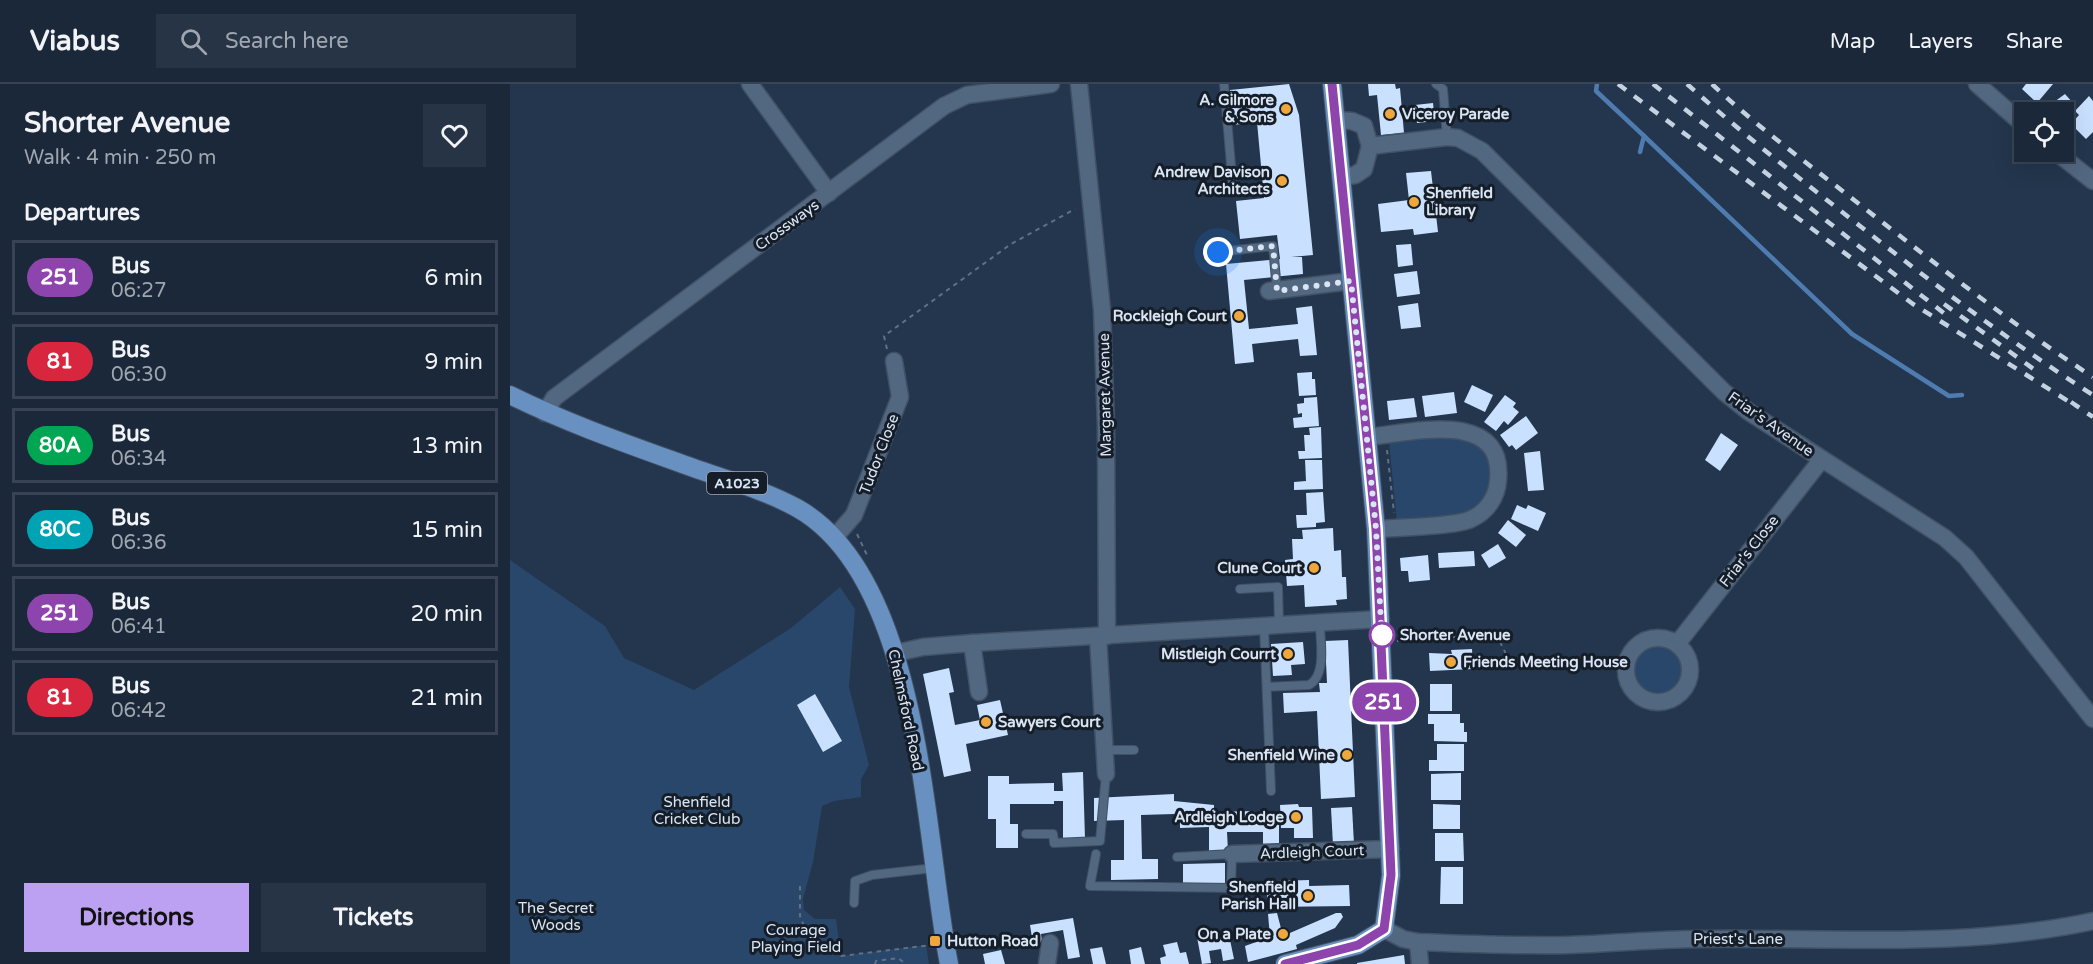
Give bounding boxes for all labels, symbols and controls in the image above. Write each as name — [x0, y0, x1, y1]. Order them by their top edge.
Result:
search box — [156, 14, 576, 68]
text: Viabus — [30, 24, 120, 58]
icon: search — [177, 25, 210, 58]
text: Search here — [225, 28, 349, 54]
text: Map — [1830, 29, 1875, 54]
text: Layers — [1908, 29, 1973, 54]
text: Share — [2006, 29, 2063, 54]
place label: A. Gilmore & Sons — [1199, 91, 1275, 126]
marker: A. Gilmore & Sons — [1279, 102, 1293, 116]
map controls — [2014, 102, 2074, 162]
button: locate — [2014, 102, 2074, 162]
button: heart — [423, 104, 486, 167]
place label: Viceroy Parade — [1402, 105, 1510, 124]
text: Shorter Avenue — [24, 106, 230, 140]
marker: Viceroy Parade — [1383, 107, 1397, 121]
text: Walk · 4 min · 250 m — [24, 146, 216, 170]
place label: Andrew Davison Architects — [1154, 163, 1270, 198]
marker: Andrew Davison Architects — [1275, 174, 1289, 188]
place label: Shenfield Library — [1426, 184, 1493, 220]
marker: Shenfield Library — [1407, 195, 1421, 209]
street label: Crossways — [752, 196, 822, 254]
text: Departures — [24, 200, 140, 226]
your location — [1203, 237, 1233, 267]
text: Bus — [111, 253, 150, 279]
text: 251 — [40, 265, 80, 290]
text: 6 min — [424, 265, 483, 291]
text: 06:27 — [111, 279, 166, 303]
place label: Rockleigh Court — [1113, 307, 1227, 326]
marker: Rockleigh Court — [1232, 309, 1246, 323]
street label: Margaret Avenue — [1095, 333, 1115, 457]
text: Bus — [111, 337, 150, 363]
text: 81 — [47, 349, 73, 374]
text: 9 min — [424, 349, 483, 375]
text: 06:30 — [111, 363, 166, 387]
street label: Friar's Avenue — [1725, 388, 1817, 460]
street label: Tudor Close — [855, 411, 903, 497]
text: Bus — [111, 421, 150, 447]
text: 80A — [39, 433, 81, 458]
text: 13 min — [411, 433, 483, 459]
text: 06:34 — [111, 447, 167, 471]
road number: A1023 — [707, 472, 767, 494]
text: Bus — [111, 505, 150, 531]
street label: Friar's Close — [1716, 512, 1782, 590]
text: 80C — [40, 517, 80, 542]
text: 15 min — [411, 517, 483, 543]
text: 06:36 — [111, 531, 166, 555]
place label: Clune Court — [1217, 559, 1302, 577]
marker: Clune Court — [1307, 561, 1321, 575]
text: Bus — [111, 589, 150, 615]
text: 251 — [40, 601, 80, 626]
text: 20 min — [411, 601, 483, 627]
text: 06:41 — [111, 615, 166, 639]
marker: Shorter Avenue — [1369, 622, 1395, 648]
place label: Shorter Avenue — [1400, 626, 1511, 644]
place label: Mistleigh Courrt — [1161, 645, 1276, 664]
marker: Mistleigh Courrt — [1281, 647, 1295, 661]
street label: Chelmsford Road — [884, 648, 928, 772]
place label: Friends Meeting House — [1463, 653, 1628, 672]
marker: Friends Meeting House — [1444, 655, 1458, 669]
text: Bus — [111, 673, 150, 699]
line badge: 251 — [1350, 682, 1418, 722]
text: 81 — [47, 685, 73, 710]
text: 21 min — [411, 685, 483, 711]
text: 251 — [1364, 690, 1404, 715]
text: 06:42 — [111, 699, 166, 723]
place label: Sawyers Court — [998, 713, 1101, 732]
marker: Sawyers Court — [979, 715, 993, 729]
place label: Shenfield Wine — [1228, 746, 1335, 764]
marker: Shenfield Wine — [1340, 748, 1354, 762]
park label: Shenfield Cricket Club — [654, 793, 740, 828]
place label: Ardleigh Lodge — [1174, 808, 1285, 827]
marker: Ardleigh Lodge — [1289, 810, 1303, 824]
street label: Ardleigh Court — [1259, 841, 1365, 863]
place label: Shenfield Parish Hall — [1221, 878, 1296, 913]
button: Directions — [24, 883, 249, 952]
button: Tickets — [261, 883, 486, 952]
marker: Shenfield Parish Hall — [1301, 889, 1315, 903]
park label: The Secret Woods — [518, 899, 594, 934]
park label: Courage Playing Field — [751, 921, 841, 956]
place label: On a Plate — [1197, 925, 1271, 943]
marker: On a Plate — [1276, 927, 1290, 941]
street label: Priest's Lane — [1693, 930, 1783, 948]
place label: Hutton Road — [947, 932, 1038, 950]
marker: Hutton Road — [928, 934, 942, 948]

